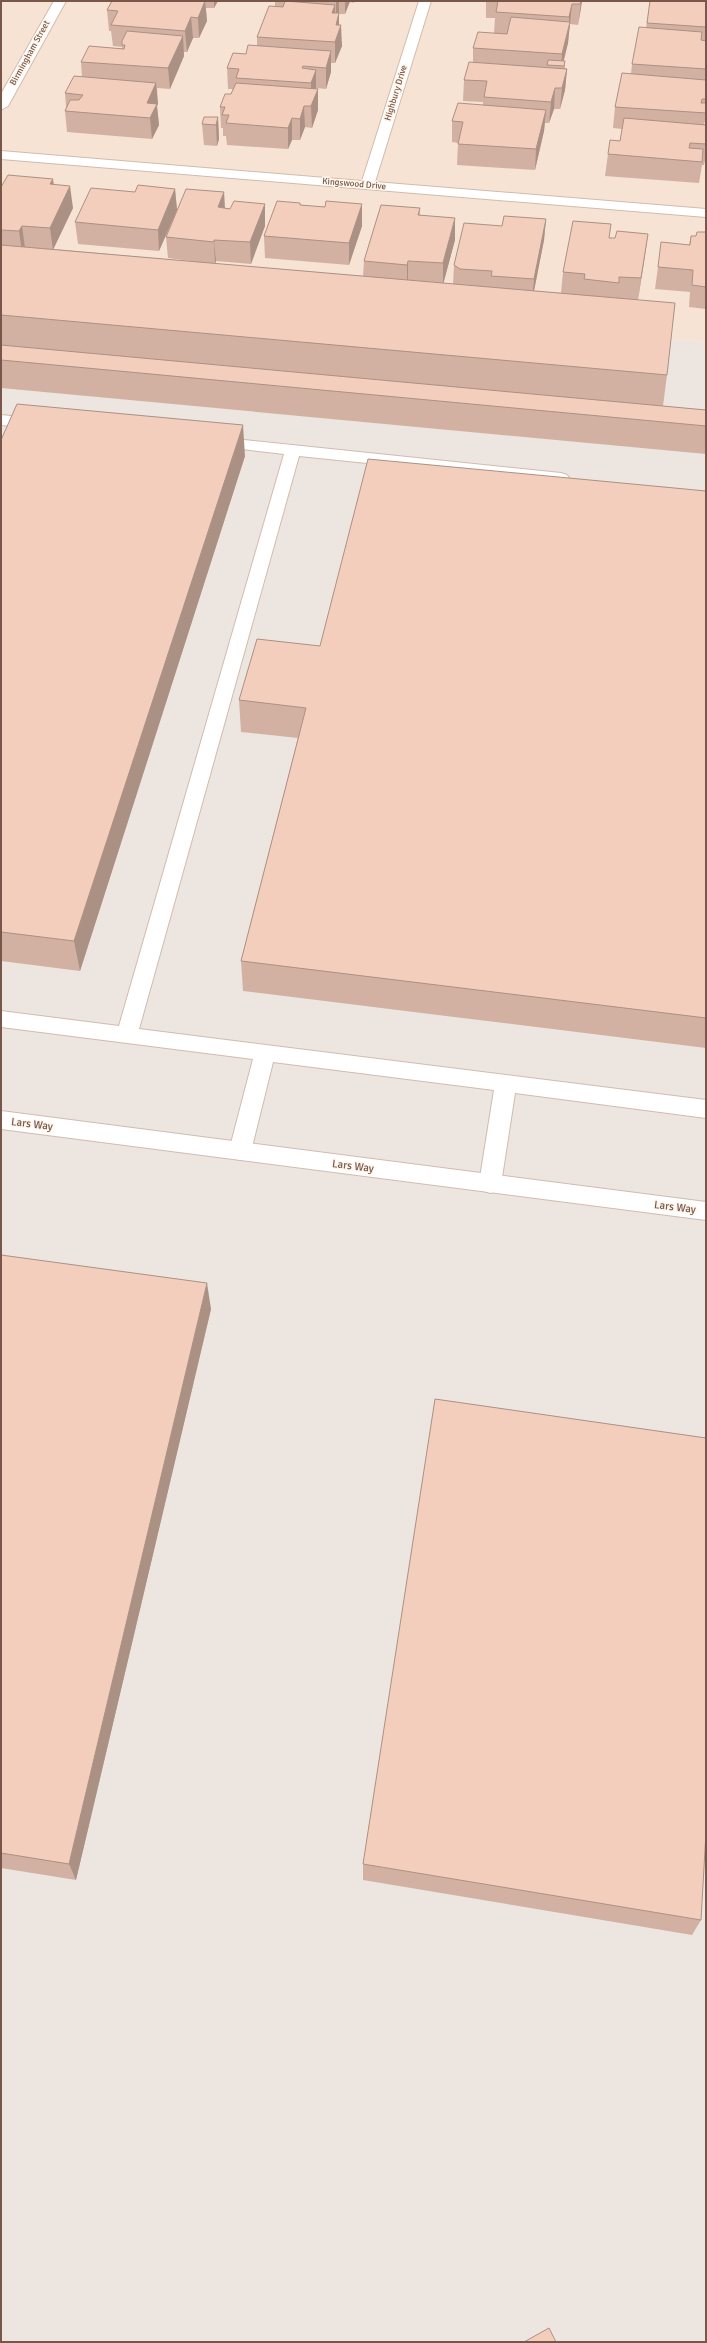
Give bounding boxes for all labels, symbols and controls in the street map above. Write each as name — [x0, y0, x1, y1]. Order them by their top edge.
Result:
street label: Birmingham Street — [8, 19, 52, 87]
street label: Highbury Drive — [382, 63, 410, 122]
street label: Kingswood Drive — [322, 176, 387, 192]
street label: Lars Way — [10, 1115, 54, 1133]
street label: Lars Way — [331, 1157, 375, 1175]
street label: Lars Way — [653, 1198, 697, 1216]

